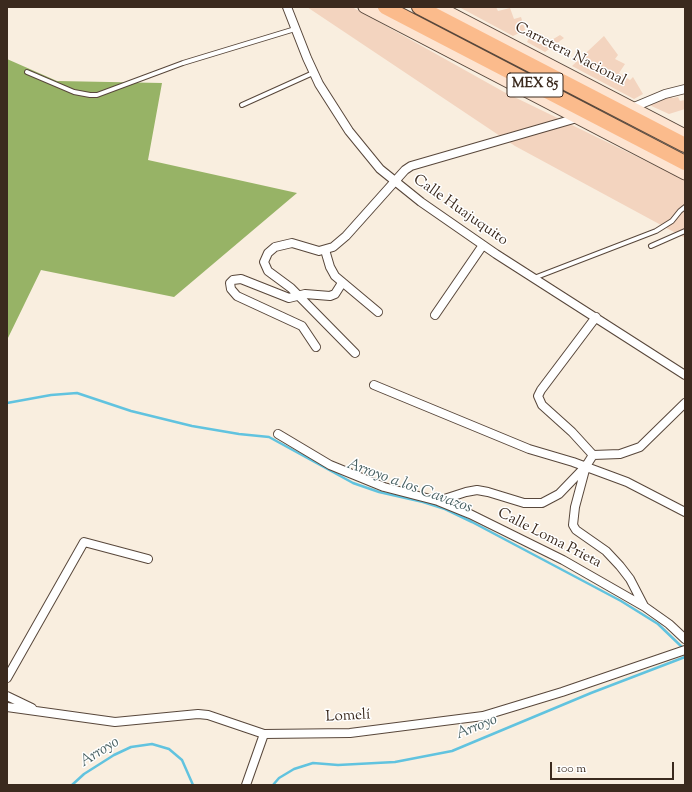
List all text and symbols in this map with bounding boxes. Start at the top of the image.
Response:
street label: Carretera Nacional [511,19,629,91]
road number: MEX 85 [507,73,563,97]
street label: Calle Huajuquito [409,172,511,250]
water label: Arroyo a los Cavazos [344,455,474,519]
street label: Calle Loma Prieta [494,505,604,573]
street label: Lomelí [325,707,371,727]
water label: Arroyo [453,711,501,745]
water label: Arroyo [77,733,123,773]
scale bar [552,754,676,780]
text: 100 m [557,760,586,778]

